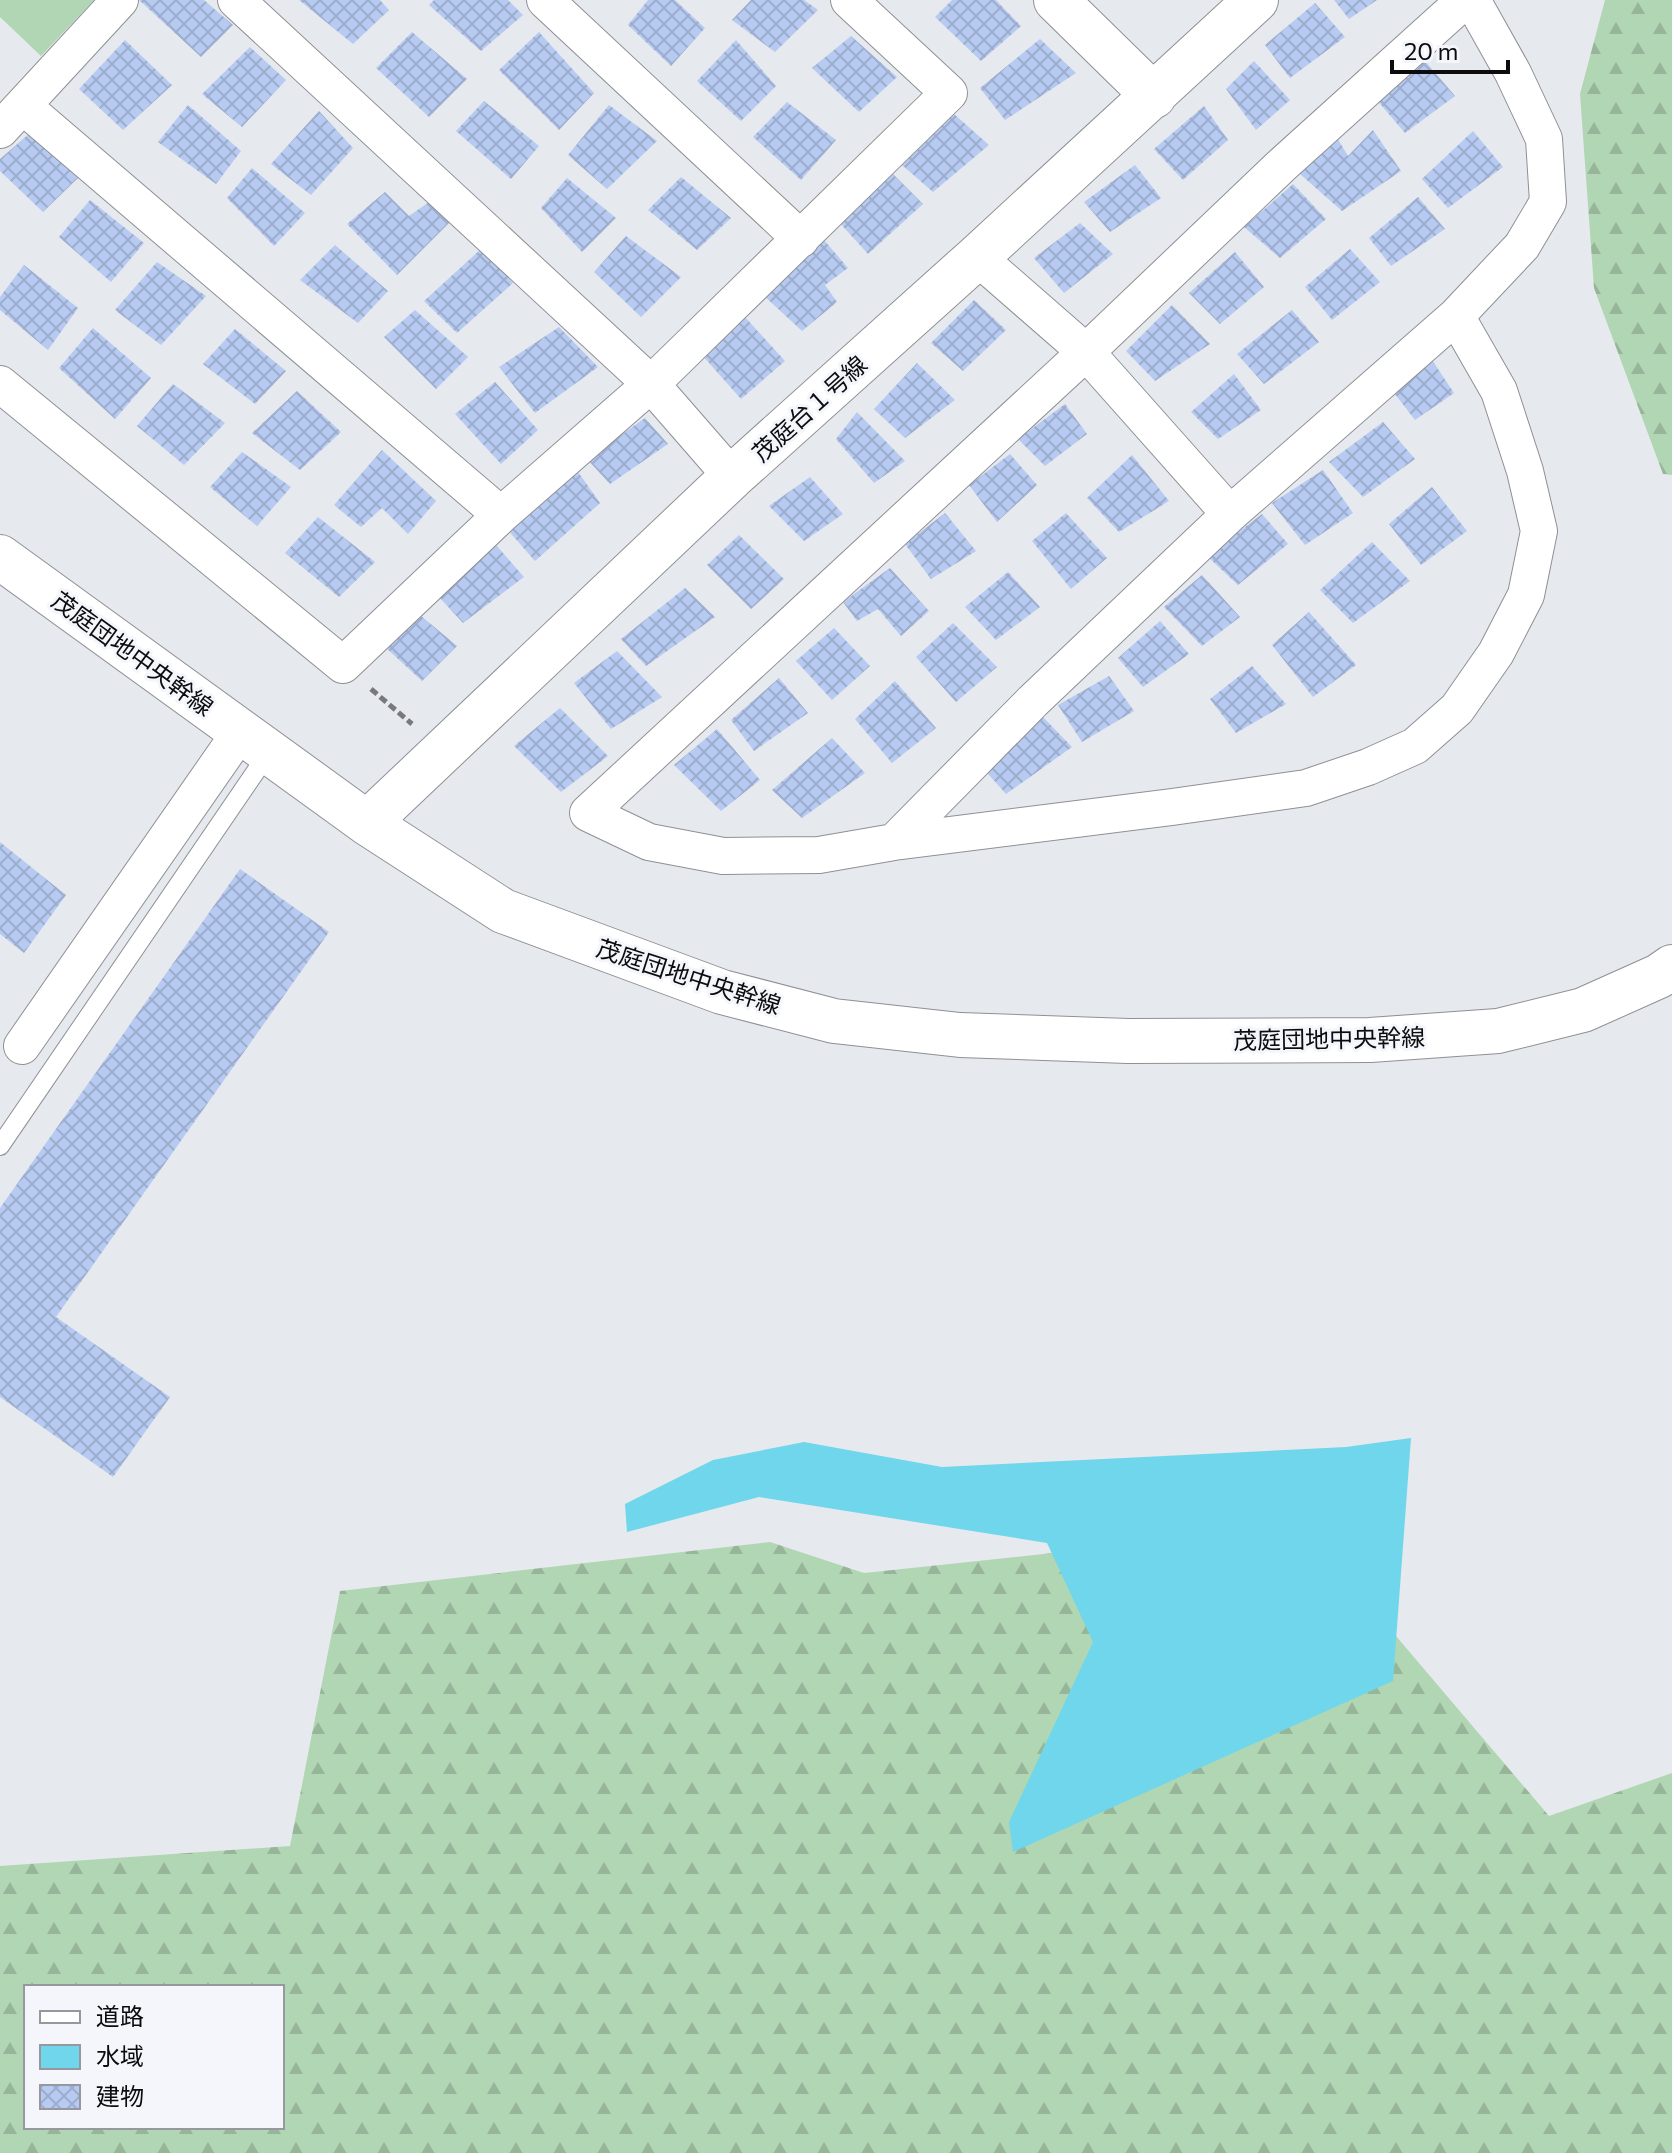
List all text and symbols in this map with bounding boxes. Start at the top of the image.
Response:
scale bar [1392,24,1508,74]
text: 20 m [1404,36,1458,65]
street label: 茂庭台１号線 [746,349,872,467]
street label: 茂庭団地中央幹線 [47,585,219,721]
street label: 茂庭団地中央幹線 [593,933,785,1019]
street label: 茂庭団地中央幹線 [1233,1022,1425,1054]
legend [24,1985,284,2129]
text: 道路 [96,2001,144,2030]
text: 水域 [96,2041,144,2070]
text: 建物 [96,2081,144,2110]

